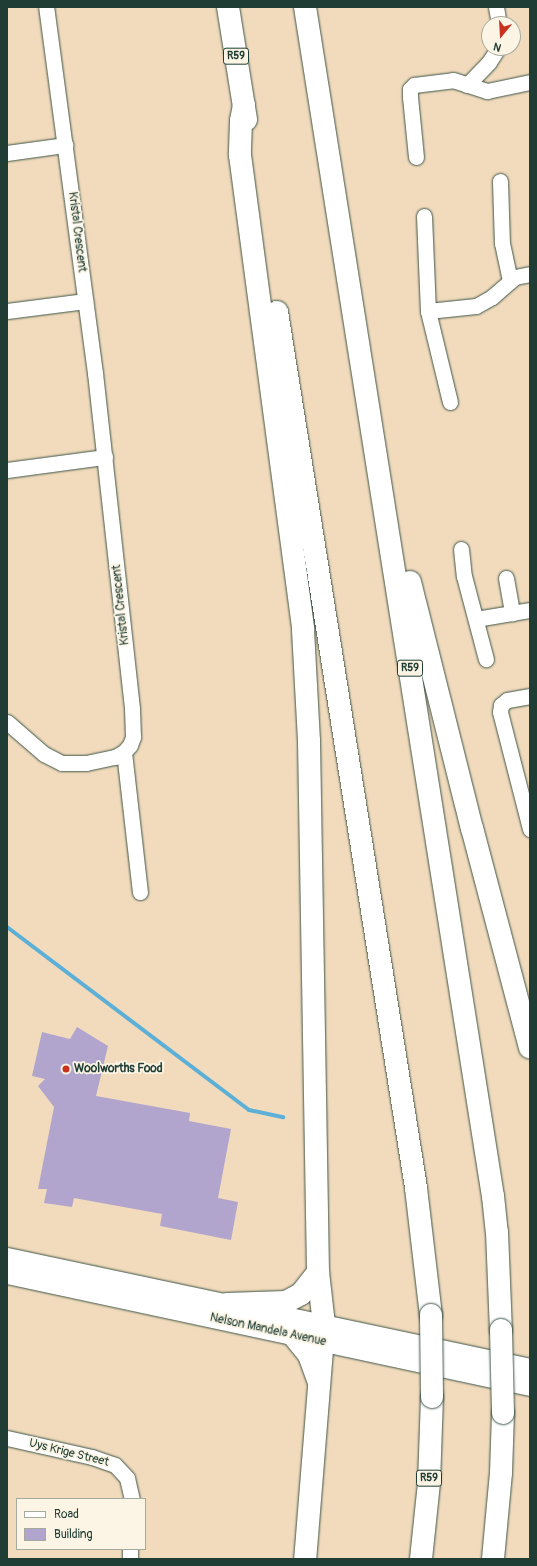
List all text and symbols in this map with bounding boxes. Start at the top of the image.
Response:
north arrow [481,16,521,56]
text: N [492,40,503,54]
road number: R59 [223,47,249,65]
street label: Kristal Crescent [65,191,89,273]
street label: Kristal Crescent [110,564,132,646]
road number: R59 [397,659,423,677]
place label: Woolworths Food [74,1062,163,1076]
marker: Woolworths Food [61,1064,71,1074]
street label: Nelson Mandela Avenue [209,1311,327,1349]
street label: Uys Krige Street [28,1436,110,1470]
road number: R59 [416,1469,442,1487]
legend [16,1498,146,1550]
text: Road [54,1507,79,1522]
text: Building [54,1527,93,1542]

